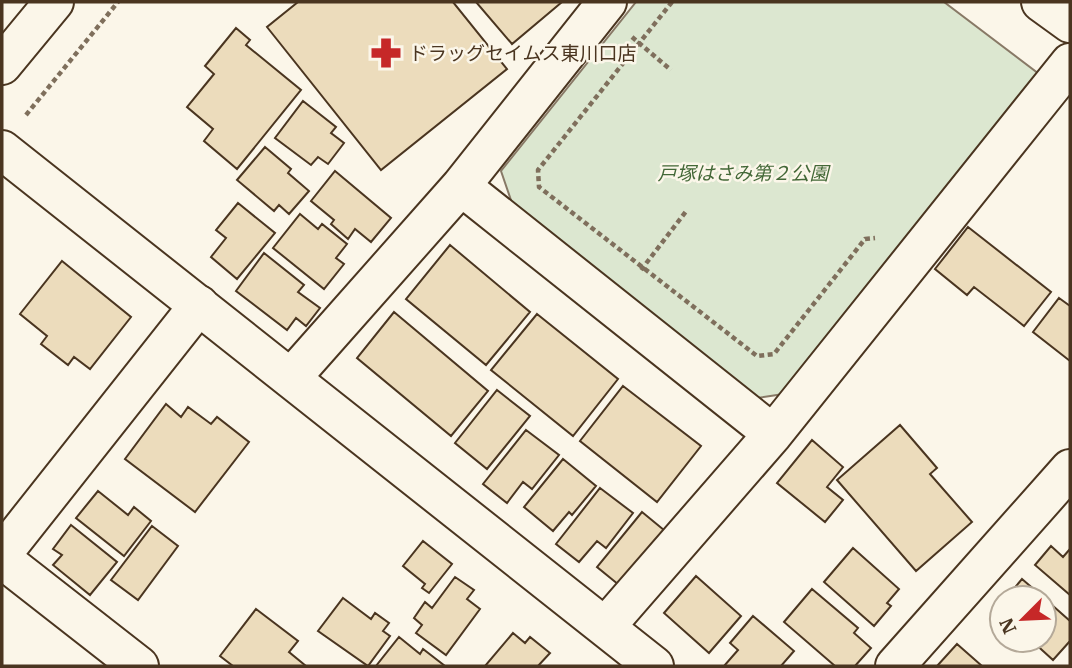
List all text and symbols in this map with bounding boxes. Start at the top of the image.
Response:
pharmacy icon: ドラッグセイムス東川口店 [369,36,403,70]
place label: ドラッグセイムス東川口店 [409,41,637,65]
park label: 戸塚はさみ第２公園 [657,161,831,185]
north arrow [988,584,1058,654]
text: N [993,614,1021,638]

